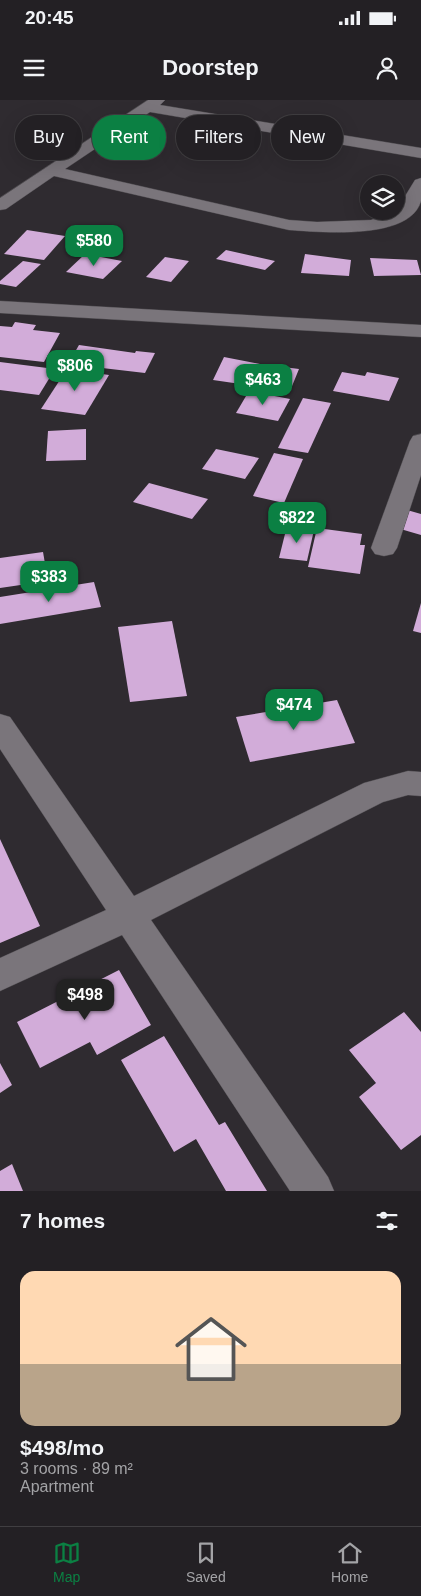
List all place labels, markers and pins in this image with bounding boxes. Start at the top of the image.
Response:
pin: $580 [64,224,124,267]
pin: $806 [45,350,105,392]
pin: $463 [233,364,293,406]
pin: $822 [267,502,327,544]
pin: $383 [19,560,79,603]
pin: $474 [264,688,324,731]
pin: $498 [55,978,115,1021]

